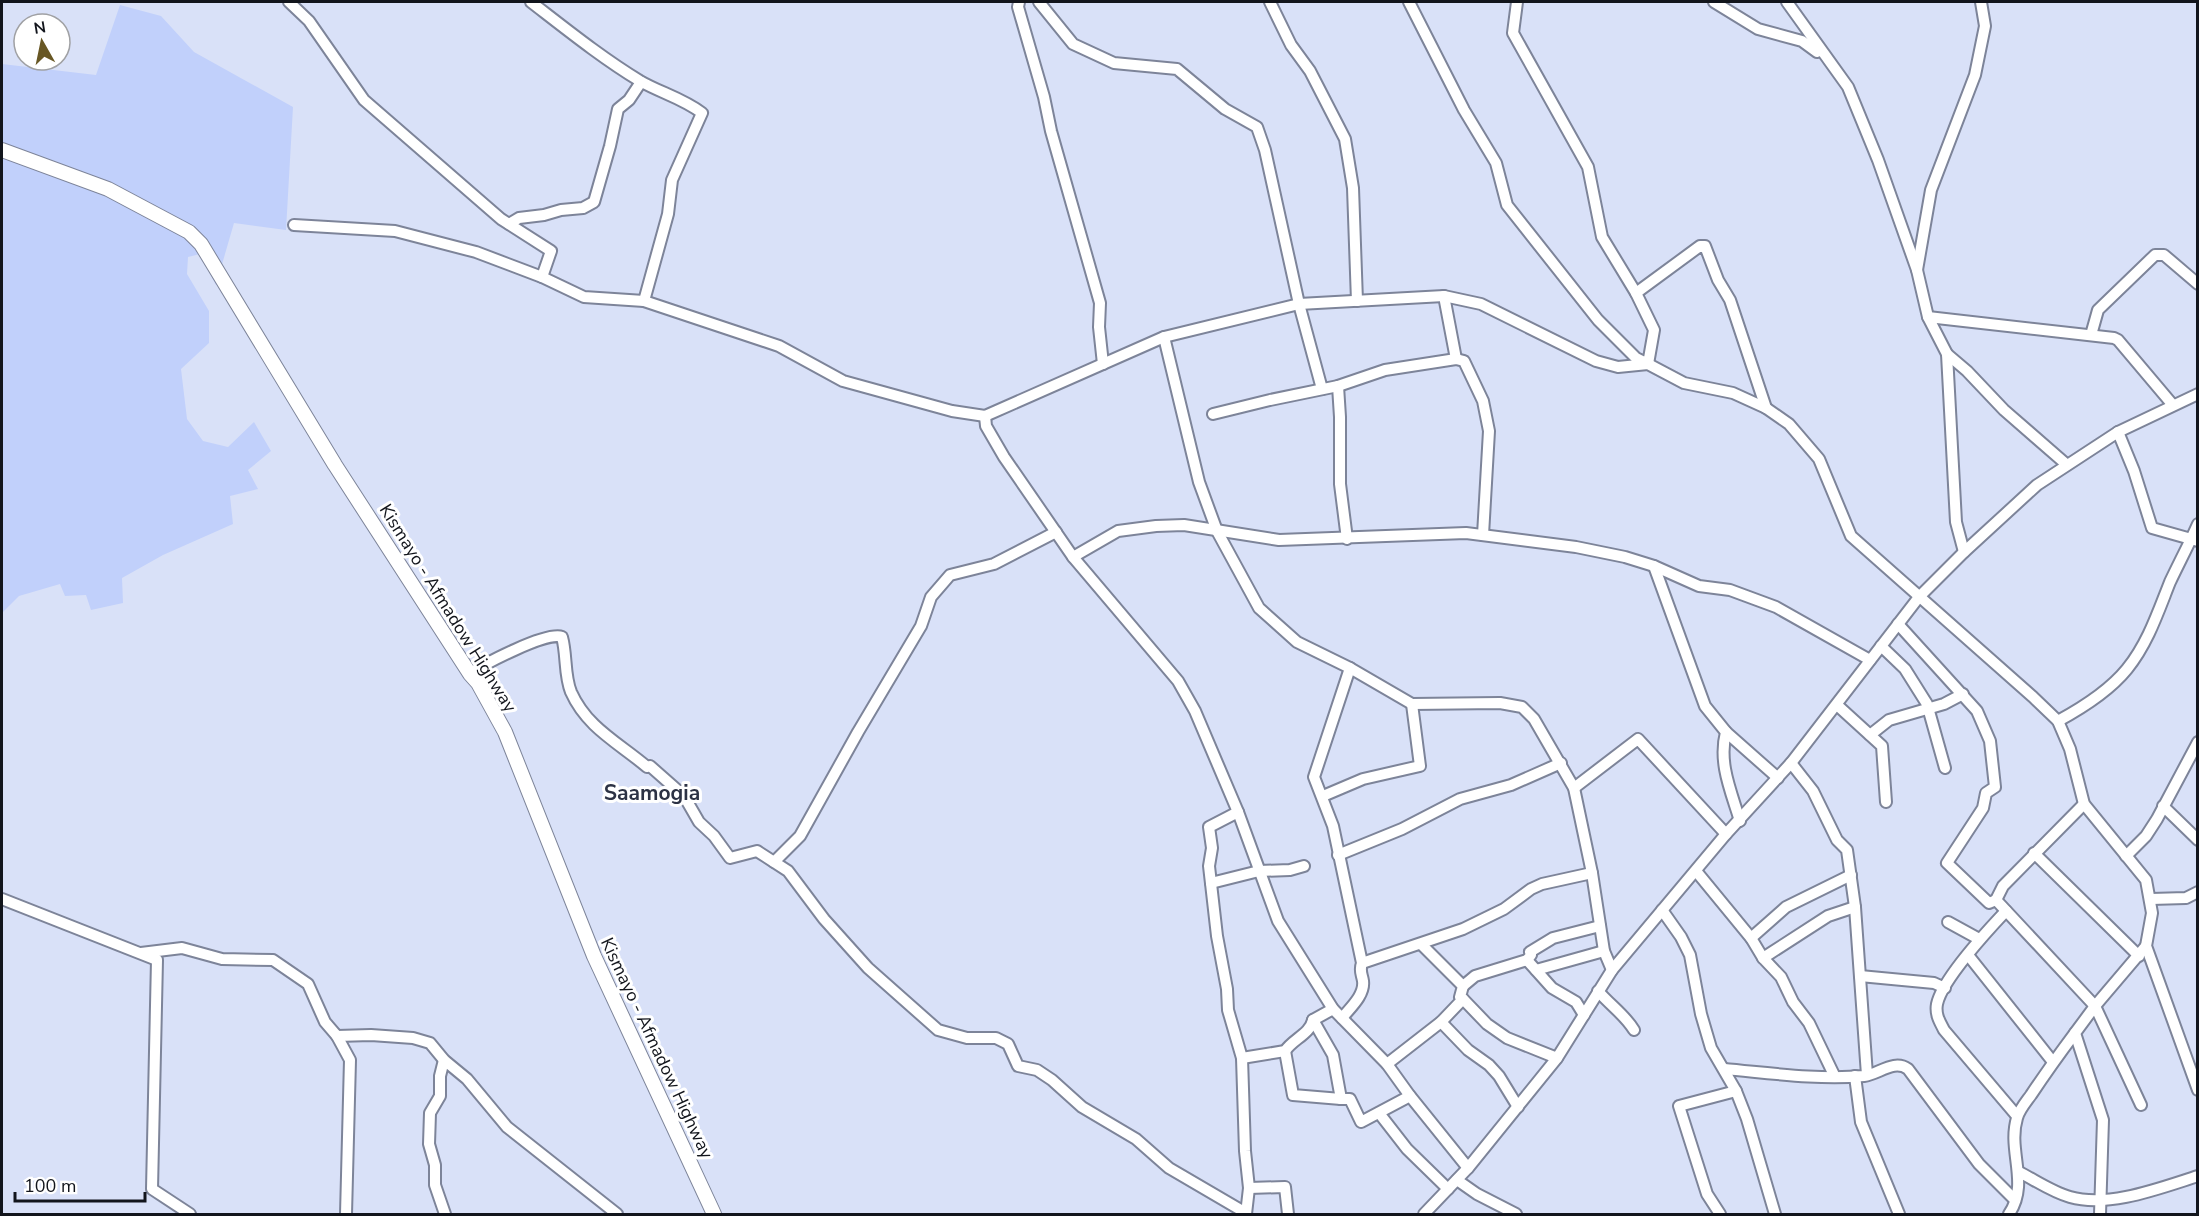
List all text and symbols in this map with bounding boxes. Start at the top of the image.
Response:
north arrow [12,12,72,72]
text: N [32,16,47,40]
street label: Kismayo - Afmadow Highway [374,499,522,717]
district label: Saamogia [604,779,700,807]
street label: Kismayo - Afmadow Highway [595,934,719,1163]
scale bar [15,1165,146,1203]
text: 100 m [24,1174,76,1198]

